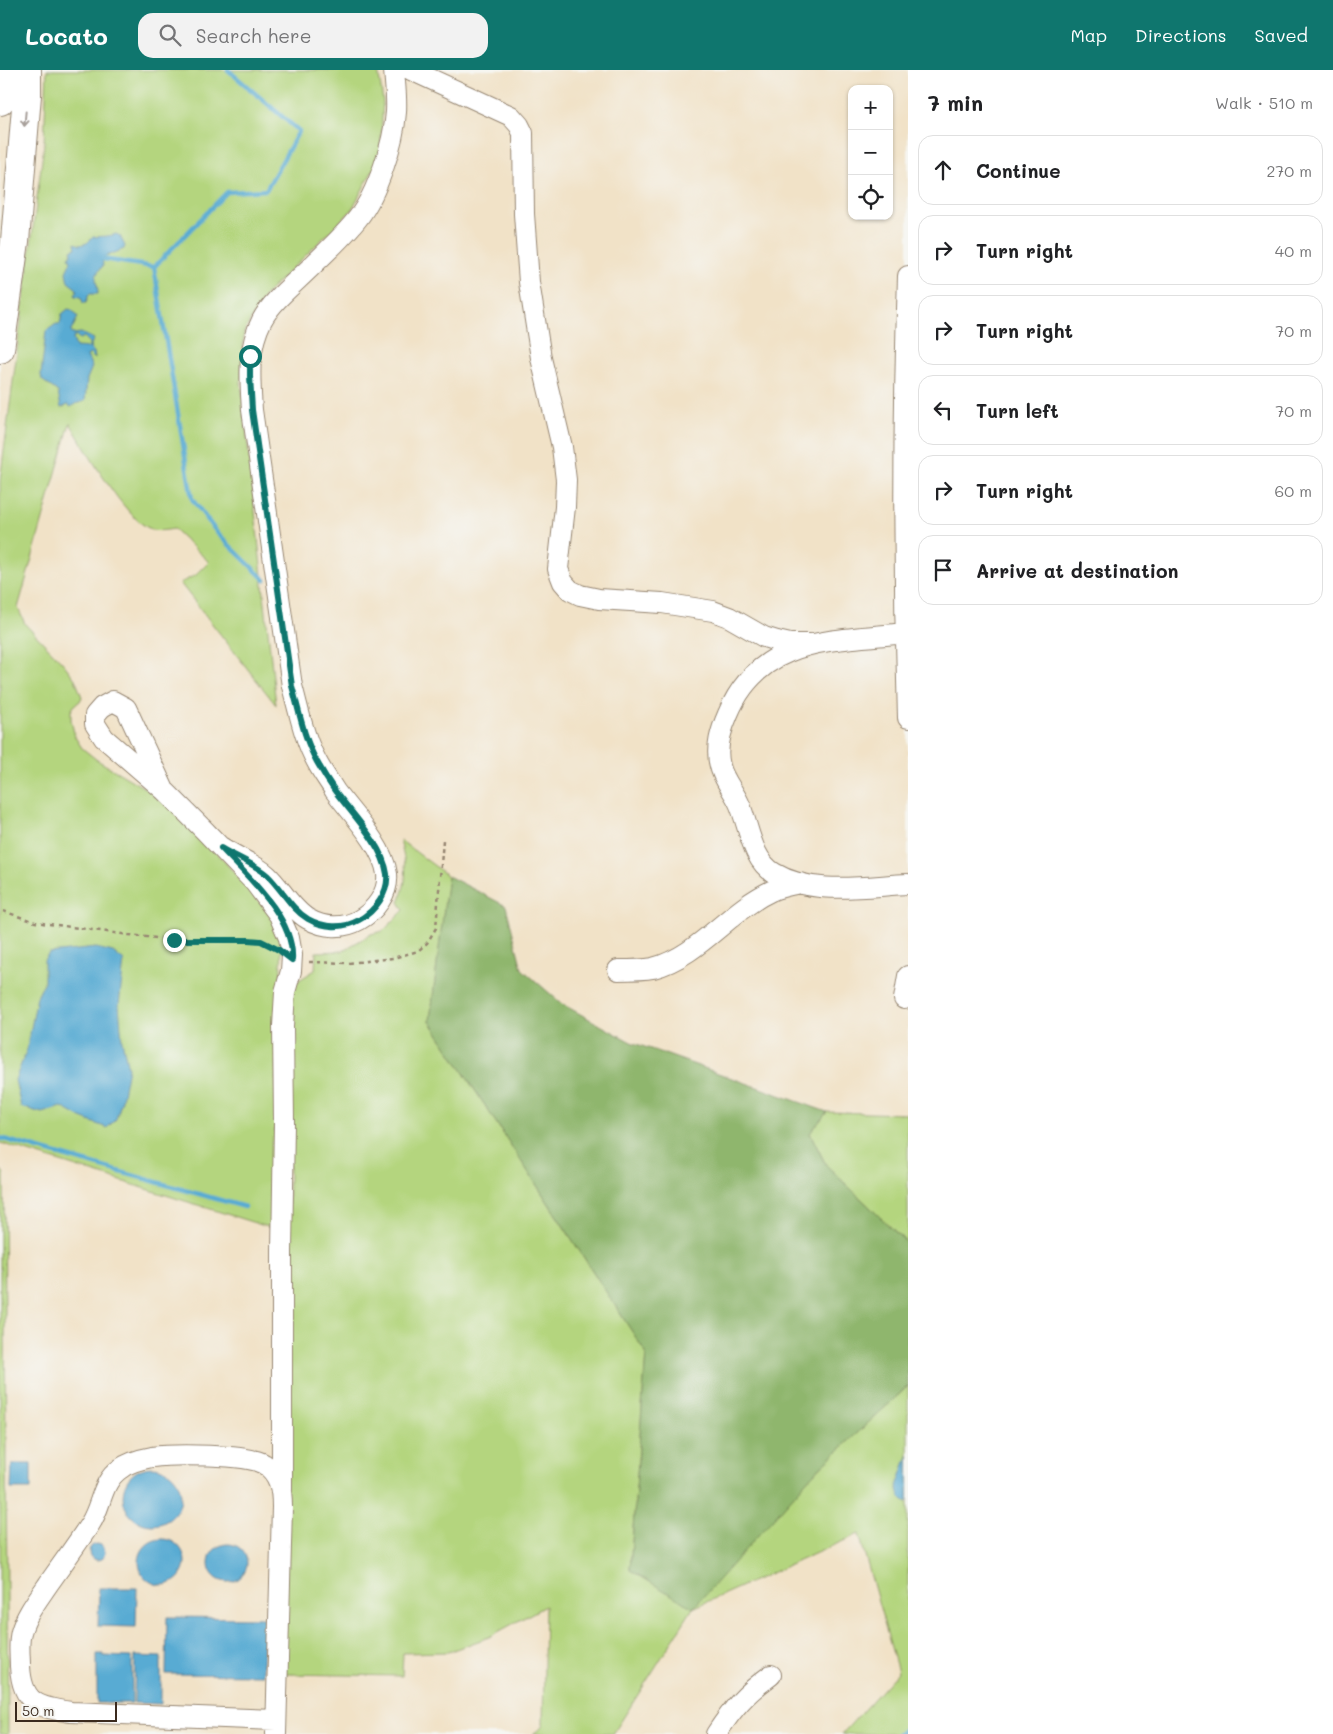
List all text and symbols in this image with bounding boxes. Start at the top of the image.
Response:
search box [138,13,488,58]
text: Locato [25,20,108,51]
icon: search [156,21,184,49]
text: Search here [196,23,311,48]
text: Map [1070,23,1107,47]
text: Directions [1135,23,1227,47]
text: Saved [1255,23,1308,47]
map controls [848,85,893,220]
button: + [848,85,893,130]
text: 7 min [928,89,983,116]
text: Walk · 510 m [1215,92,1313,113]
one-way arrow [20,110,30,126]
button: − [848,130,893,175]
icon: ahead [929,156,957,184]
text: Continue [976,158,1061,183]
text: 270 m [1266,160,1312,181]
button: locate [848,175,893,220]
icon: right [929,236,957,264]
text: Turn right [976,238,1073,263]
text: 40 m [1275,240,1312,261]
icon: right [929,316,957,344]
text: Turn right [976,318,1073,343]
text: 70 m [1275,320,1312,341]
route start [239,345,262,368]
icon: left [929,396,957,424]
text: Turn left [976,398,1059,423]
text: 70 m [1275,400,1312,421]
icon: right [929,476,957,504]
text: Turn right [976,478,1073,503]
text: 60 m [1275,480,1312,501]
icon: arrive [929,556,957,584]
text: Arrive at destination [976,558,1179,583]
route end [163,929,186,952]
scale bar [15,1699,118,1722]
text: 50 m [22,1701,54,1720]

